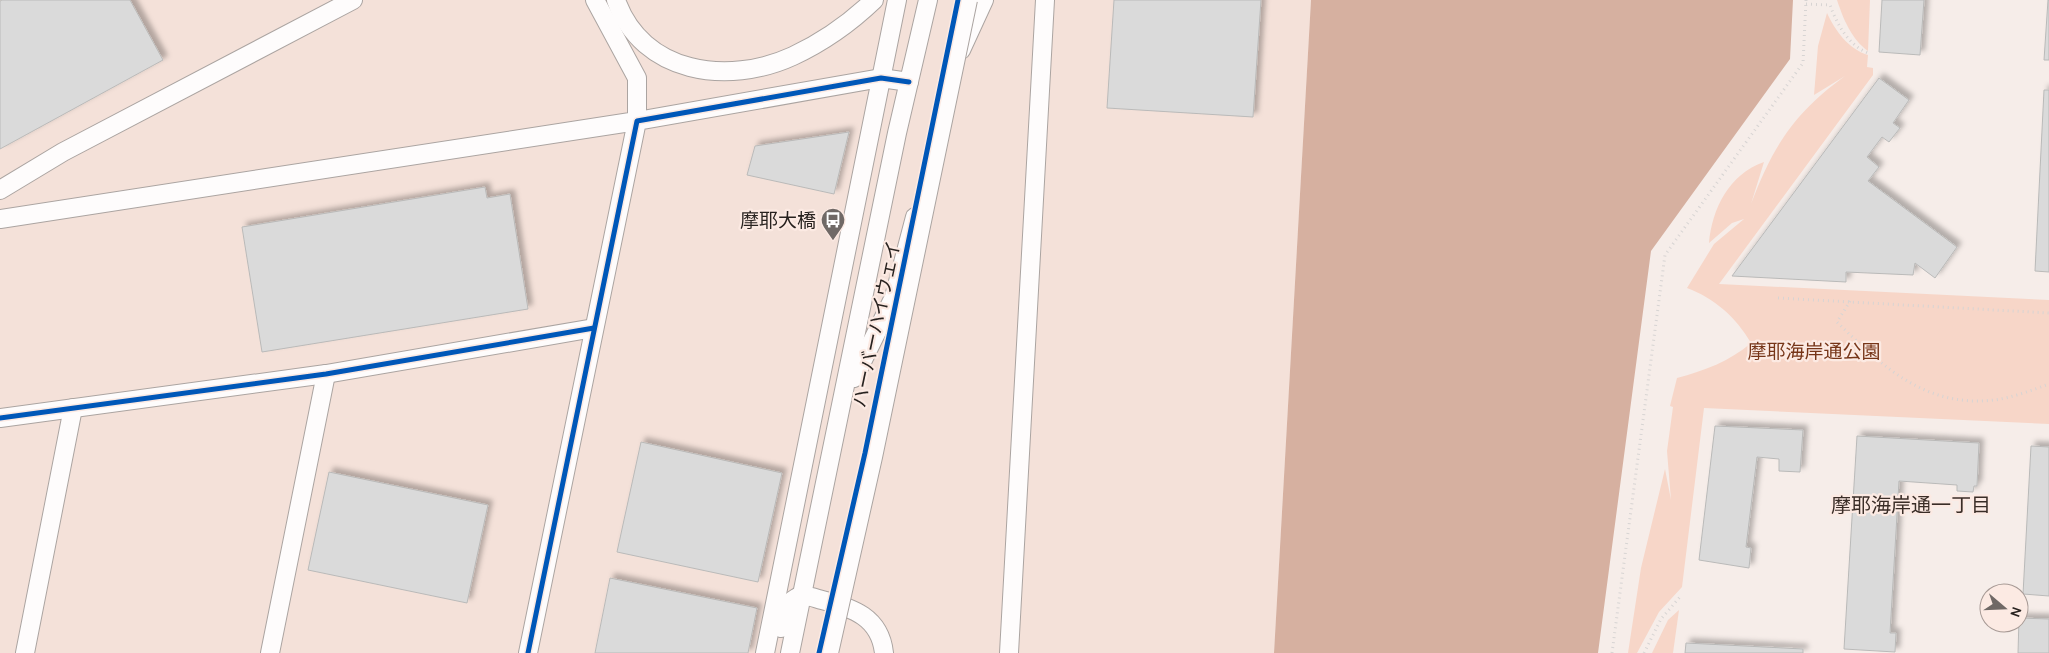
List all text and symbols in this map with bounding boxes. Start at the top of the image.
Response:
bus stop icon: 摩耶大橋 [820,207,846,241]
place label: 摩耶大橋 [740,210,816,232]
street label: ハーバーハイウェイ [849,239,905,410]
park label: 摩耶海岸通公園 [1747,341,1881,363]
district label: 摩耶海岸通一丁目 [1831,494,1991,517]
north arrow [1979,583,2029,633]
text: N [2006,605,2025,620]

